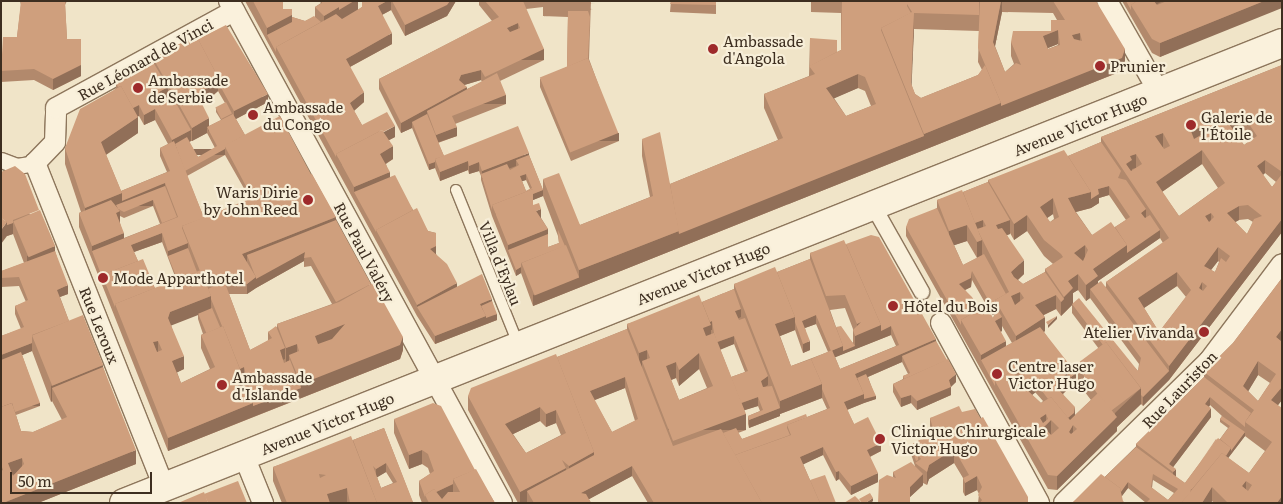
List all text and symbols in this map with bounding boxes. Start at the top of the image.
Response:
street label: Rue Léonard de Vinci [74,14,216,104]
place label: Ambassade d'Angola [723,31,803,66]
marker: Ambassade d'Angola [707,43,719,55]
place label: Prunier [1110,57,1165,75]
marker: Prunier [1094,60,1106,72]
place label: Ambassade de Serbie [148,70,228,105]
marker: Ambassade de Serbie [132,82,144,94]
street label: Avenue Victor Hugo [1011,89,1149,159]
place label: Ambassade du Congo [263,97,343,132]
place label: Galerie de l'Étoile [1201,107,1273,142]
marker: Ambassade du Congo [247,109,259,121]
marker: Galerie de l'Étoile [1185,119,1197,131]
place label: Waris Dirie by John Reed [203,182,298,217]
marker: Waris Dirie by John Reed [302,194,314,206]
street label: Rue Paul Valéry [331,199,399,305]
street label: Villa d'Eylau [476,218,526,308]
street label: Avenue Victor Hugo [634,238,772,308]
place label: Mode Apparthotel [113,269,243,287]
marker: Mode Apparthotel [97,272,109,284]
street label: Rue Leroux [76,284,124,366]
place label: Hôtel du Bois [903,297,997,315]
marker: Hôtel du Bois [887,300,899,312]
place label: Atelier Vivanda [1083,323,1194,341]
marker: Atelier Vivanda [1198,326,1210,338]
street label: Rue Lauriston [1138,347,1220,431]
place label: Centre laser Victor Hugo [1008,356,1095,391]
place label: Ambassade d'Islande [232,367,312,402]
marker: Centre laser Victor Hugo [990,367,1004,381]
marker: Ambassade d'Islande [216,379,228,391]
street label: Avenue Victor Hugo [258,388,396,458]
place label: Clinique Chirurgicale Victor Hugo [891,421,1046,456]
marker: Clinique Chirurgicale Victor Hugo [873,432,887,446]
scale bar [12,462,155,494]
text: 50 m [18,469,52,492]

